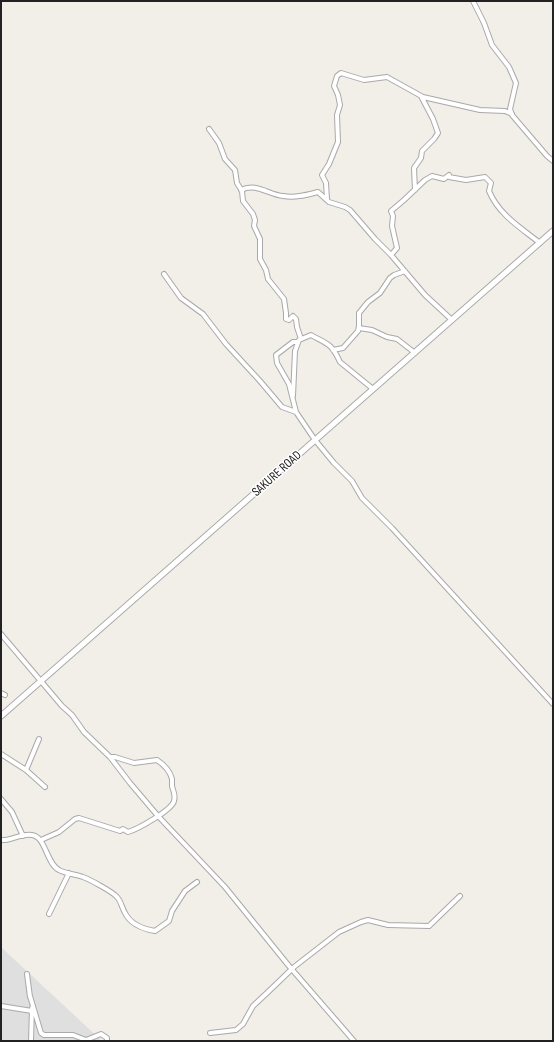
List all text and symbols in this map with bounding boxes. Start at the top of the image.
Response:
street label: SAKURE ROAD [249,448,305,500]

